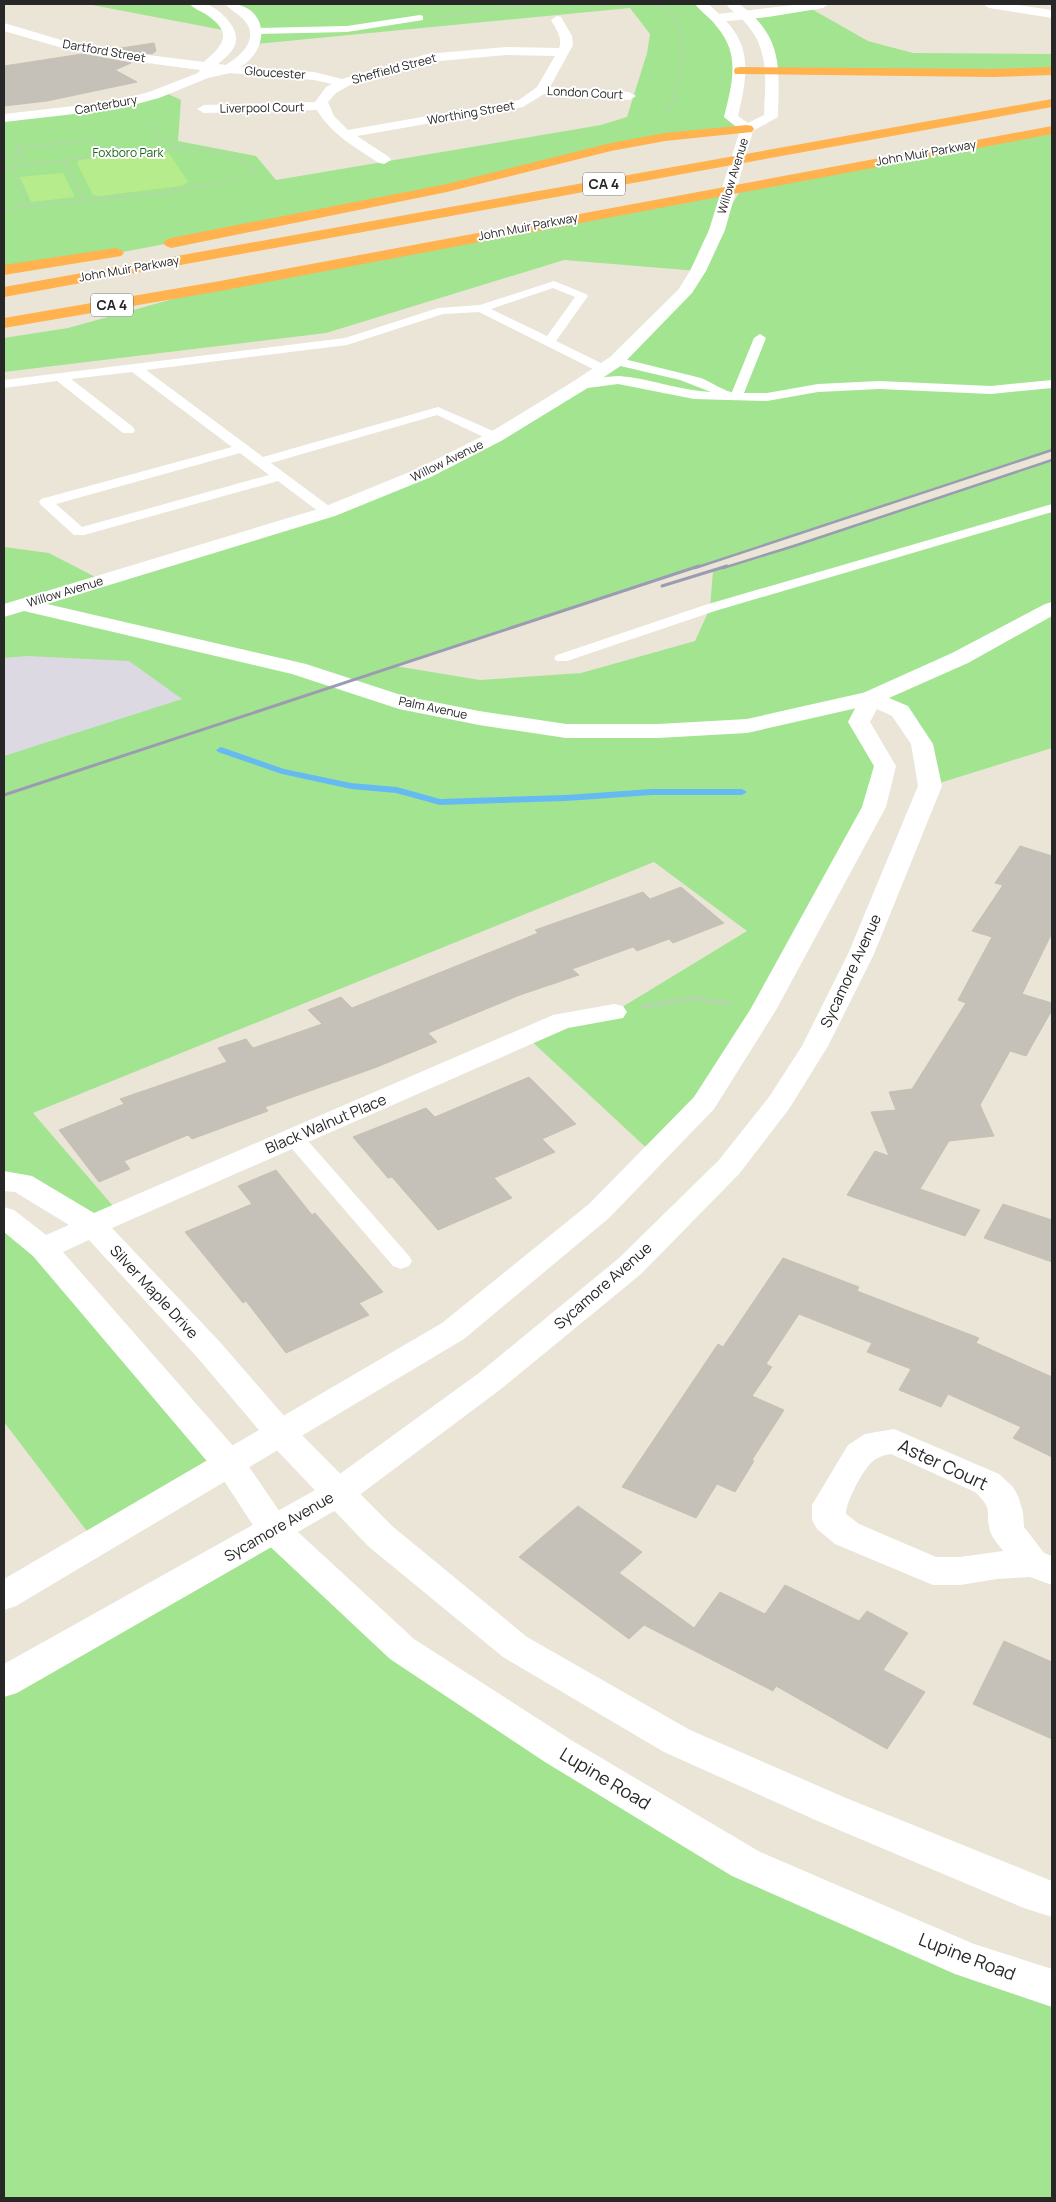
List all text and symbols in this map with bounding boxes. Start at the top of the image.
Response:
street label: Dartford Street [61,35,147,66]
street label: Sheffield Street [350,49,438,88]
street label: Gloucester [244,62,307,83]
street label: London Court [547,82,624,103]
street label: Canterbury [73,91,139,118]
street label: Worthing Street [426,96,516,129]
street label: Liverpool Court [220,98,305,117]
street label: John Muir Parkway [874,135,978,170]
street label: Willow Avenue [713,136,752,216]
park label: Foxboro Park [93,144,165,161]
road number: CA 4 [583,172,625,195]
street label: John Muir Parkway [476,208,580,245]
street label: John Muir Parkway [77,251,181,286]
road number: CA 4 [91,294,133,316]
street label: Willow Avenue [408,436,486,485]
street label: Willow Avenue [25,572,105,611]
street label: Palm Avenue [397,692,469,723]
street label: Sycamore Avenue [815,910,886,1031]
street label: Black Walnut Place [262,1088,390,1159]
street label: Sycamore Avenue [549,1237,656,1334]
street label: Silver Maple Drive [105,1240,203,1343]
street label: Aster Court [895,1433,992,1495]
street label: Sycamore Avenue [220,1487,338,1566]
street label: Lupine Road [556,1742,655,1815]
street label: Lupine Road [915,1927,1019,1986]

